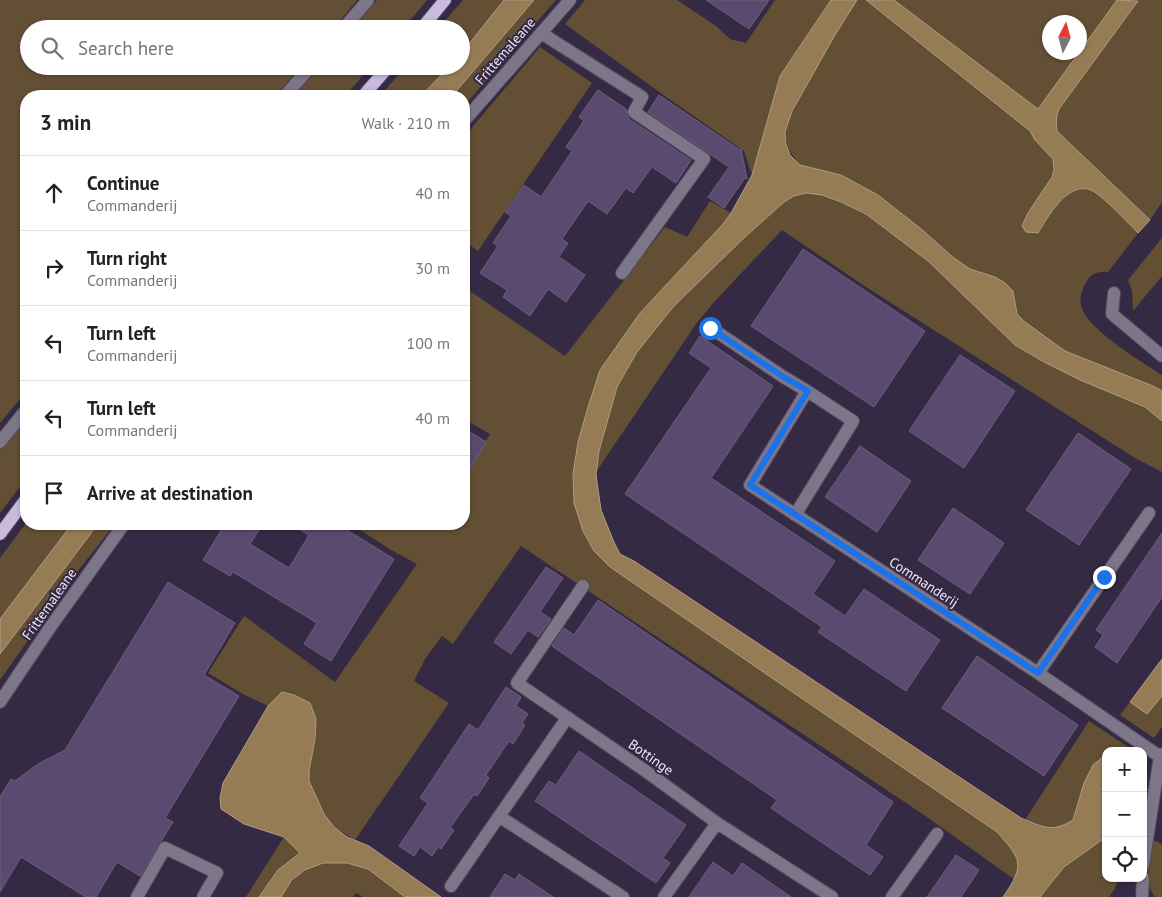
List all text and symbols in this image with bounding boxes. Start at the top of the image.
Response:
street label: Frittemaleane [471,14,539,88]
north arrow [1042,15,1087,60]
search box [20,20,470,75]
icon: search [38,34,66,62]
text: Search here [78,36,174,60]
text: 3 min [40,109,91,136]
text: Walk · 210 m [361,113,450,133]
text: Continue [87,171,159,195]
icon: ahead [40,179,68,207]
text: 40 m [415,183,450,203]
text: Commanderij [87,195,178,215]
text: Turn right [87,246,167,270]
icon: right [40,254,68,282]
text: 30 m [415,258,450,278]
text: Commanderij [87,270,178,290]
route start [699,317,722,340]
text: Turn left [87,321,156,345]
icon: left [40,329,68,357]
text: 100 m [407,333,450,353]
text: Commanderij [87,345,178,365]
text: Turn left [87,396,156,420]
icon: left [40,404,68,432]
text: 40 m [415,408,450,428]
text: Commanderij [87,420,178,440]
icon: arrive [40,479,68,507]
text: Arrive at destination [87,481,253,505]
street label: Commanderij [886,553,962,611]
street label: Frittemaleane [18,565,80,643]
route end [1093,566,1116,589]
street label: Bottinge [625,735,677,779]
map controls [1102,747,1147,882]
button: + [1102,747,1147,792]
button: − [1102,792,1147,837]
button: locate [1102,837,1147,882]

